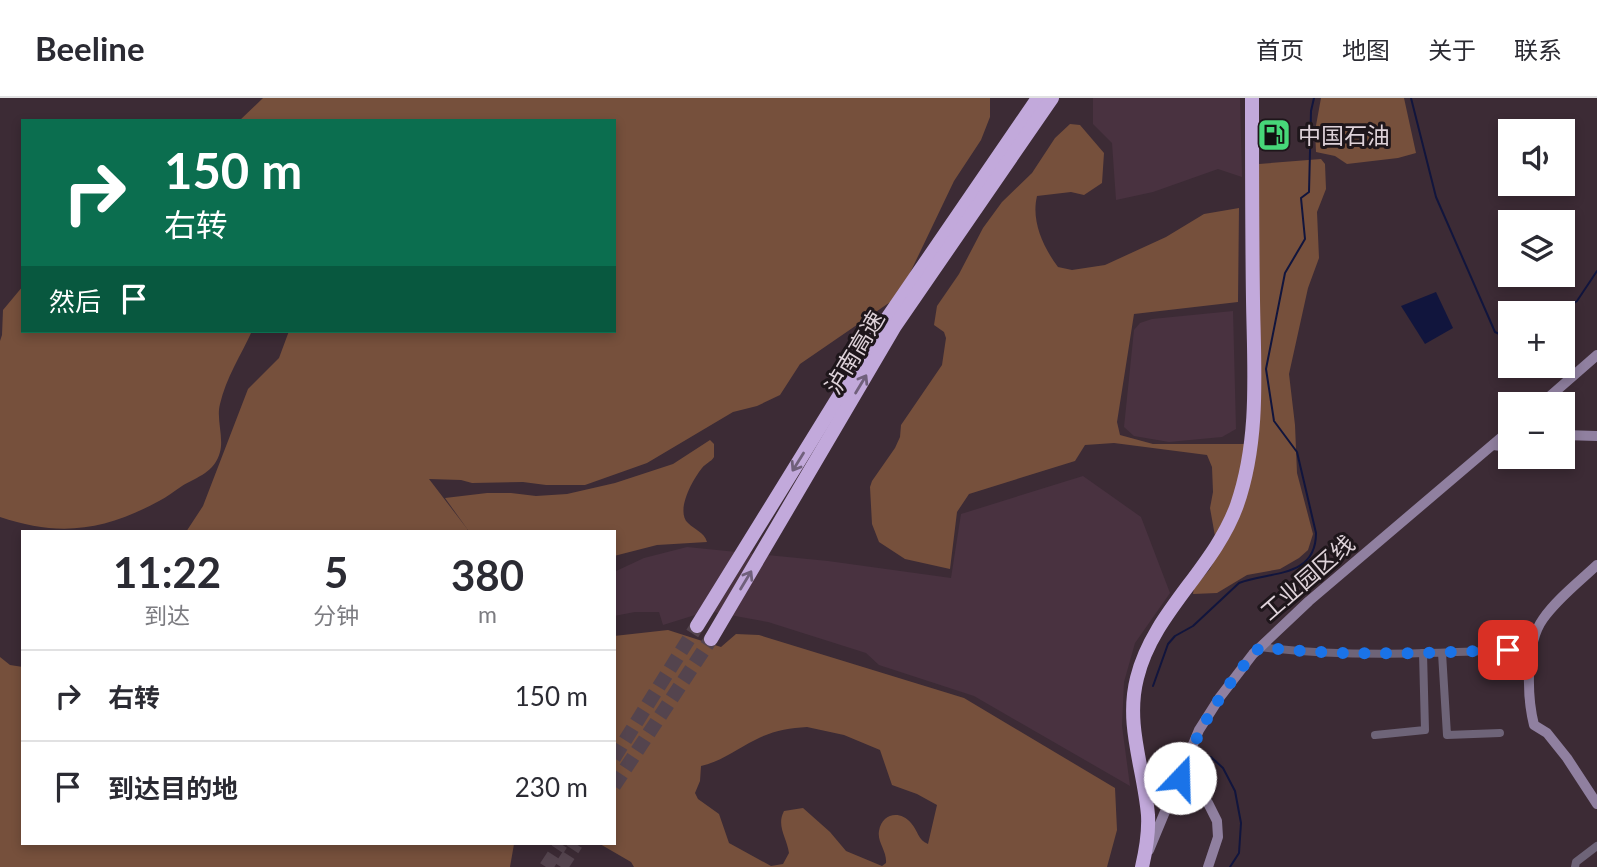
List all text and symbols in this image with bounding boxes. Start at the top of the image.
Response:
text: Beeline [35,28,145,68]
text: 首页 [1256,35,1304,64]
text: 地图 [1342,35,1390,64]
text: 关于 [1428,35,1476,64]
text: 联系 [1514,35,1562,64]
fuel station icon: 中国石油 [1255,116,1293,154]
map controls [1498,119,1575,469]
button: sound [1498,119,1575,196]
place label: 中国石油 [1298,121,1390,149]
text: 150 m [164,141,302,199]
icon: right [49,147,140,238]
text: 右转 [164,205,228,244]
button: layers [1498,210,1575,287]
icon: arrive [115,280,153,318]
text: 然后 [49,285,101,317]
button: + [1498,301,1575,378]
street label: 泸南高速 [818,305,890,399]
one-way arrow [855,374,869,394]
button: − [1498,392,1575,469]
one-way arrow [791,451,805,471]
street label: 工业园区线 [1254,529,1360,625]
text: 11:22 [113,547,221,597]
text: 5 [324,547,348,597]
text: 380 [451,550,524,600]
one-way arrow [739,570,753,590]
text: m [478,600,497,628]
text: 到达 [144,601,190,629]
text: 分钟 [313,601,359,629]
pin [1478,620,1538,680]
icon: arrive [1489,631,1527,669]
icon: right [49,677,87,715]
text: 150 m [515,680,588,712]
text: 右转 [108,681,160,713]
position arrow [1143,741,1217,815]
icon: arrive [49,768,87,806]
text: 230 m [515,771,588,803]
text: 到达目的地 [108,772,238,804]

